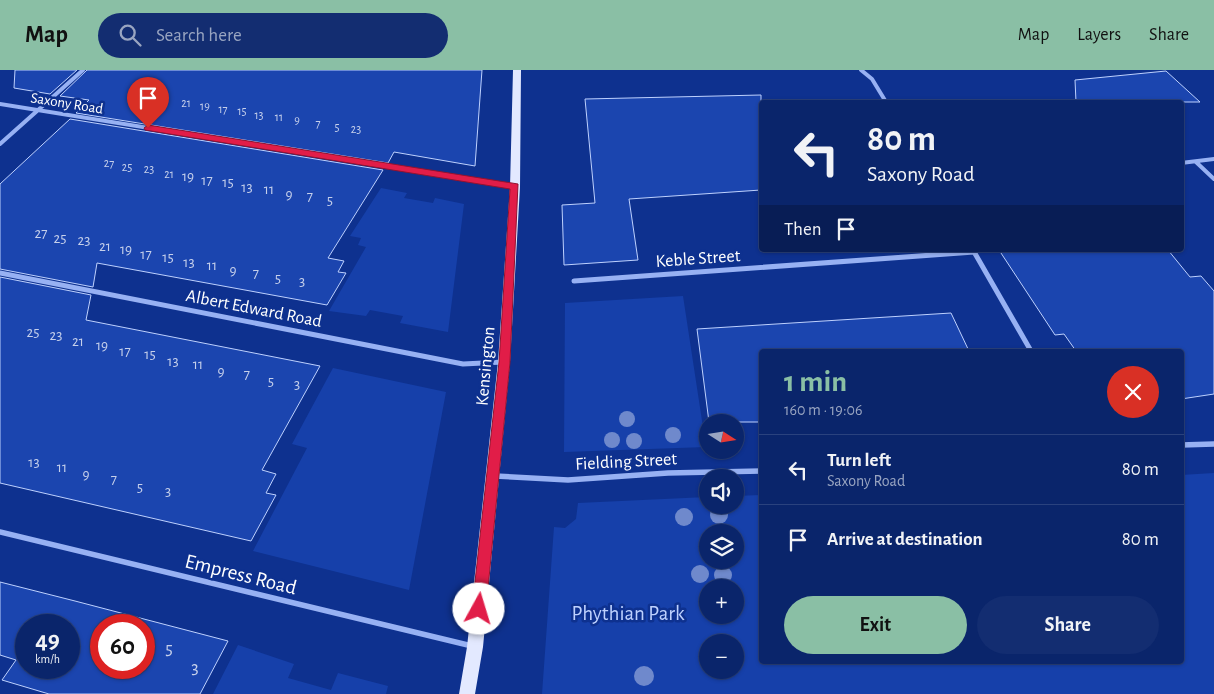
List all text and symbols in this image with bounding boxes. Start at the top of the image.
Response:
search box [98,13,448,58]
icon: search [116,21,144,49]
text: Map [25,23,68,47]
text: Search here [156,26,242,45]
text: Map [1018,26,1049,44]
text: Layers [1077,26,1121,44]
text: Share [1149,26,1189,44]
pin [127,77,169,128]
icon: arrive [134,84,162,112]
street label: Saxony Road [30,90,105,117]
house number: 21 [181,97,191,109]
house number: 19 [200,100,210,112]
house number: 17 [218,103,228,115]
house number: 15 [237,105,247,117]
house number: 13 [254,109,264,121]
house number: 11 [275,111,283,123]
house number: 9 [294,114,300,126]
house number: 7 [315,117,321,129]
icon: left [784,120,849,185]
house number: 5 [334,121,340,133]
text: 80 m [867,122,936,157]
house number: 23 [351,123,361,135]
house number: 27 [104,157,114,169]
house number: 25 [122,161,132,173]
house number: 23 [144,163,154,175]
text: Saxony Road [867,163,975,185]
house number: 21 [164,168,174,180]
house number: 19 [182,169,194,184]
house number: 17 [201,173,213,188]
house number: 15 [222,175,234,190]
house number: 13 [241,180,253,195]
house number: 11 [264,182,274,197]
house number: 9 [285,187,293,202]
house number: 7 [307,189,313,204]
house number: 5 [327,193,333,208]
icon: arrive [832,215,860,243]
text: Then [784,220,822,239]
house number: 27 [34,226,48,241]
house number: 25 [53,231,67,246]
house number: 23 [77,233,91,248]
house number: 21 [99,239,111,254]
house number: 19 [120,242,132,257]
house number: 17 [140,247,152,262]
street label: Keble Street [655,247,741,271]
house number: 15 [162,250,174,265]
house number: 13 [183,255,195,270]
house number: 11 [207,258,217,273]
house number: 9 [229,263,237,278]
house number: 7 [253,266,259,281]
house number: 5 [275,271,281,286]
house number: 3 [299,274,305,289]
street label: Albert Edward Road [184,287,323,331]
house number: 25 [26,325,40,340]
street label: Kensington [474,326,498,406]
house number: 23 [49,328,63,343]
house number: 21 [72,334,84,349]
house number: 19 [96,338,108,353]
house number: 17 [119,344,131,359]
house number: 15 [144,347,156,362]
house number: 13 [167,354,179,369]
house number: 11 [193,357,203,372]
house number: 9 [217,364,225,379]
button: close [1107,366,1159,418]
house number: 7 [244,367,250,382]
text: 1 min [784,367,847,397]
house number: 5 [268,374,274,389]
house number: 3 [294,377,300,392]
text: 160 m · 19:06 [784,402,863,418]
north arrow [699,414,744,459]
map controls [699,414,744,679]
street label: Fielding Street [575,450,678,474]
text: Turn left [827,451,891,470]
house number: 13 [28,455,40,470]
icon: left [784,456,812,484]
house number: 11 [57,460,67,475]
text: 80 m [1122,460,1159,479]
house number: 9 [82,467,90,482]
button: sound [699,469,744,514]
house number: 7 [111,472,117,487]
text: Saxony Road [827,473,905,489]
house number: 5 [137,480,143,495]
house number: 3 [165,484,171,499]
button: layers [699,524,744,569]
icon: arrive [784,526,812,554]
text: Arrive at destination [827,530,983,549]
text: 80 m [1122,530,1159,549]
street label: Empress Road [183,550,299,599]
button: + [699,579,744,624]
position arrow [452,582,504,634]
button: Exit [784,596,967,654]
button: Share [977,596,1159,654]
park label: Phythian Park [571,603,685,624]
speed limit sign: 60 [90,614,155,679]
text: 49 [35,628,60,653]
button: − [699,634,744,679]
house number: 5 [165,640,173,658]
text: km/h [35,653,60,665]
house number: 3 [191,659,199,677]

